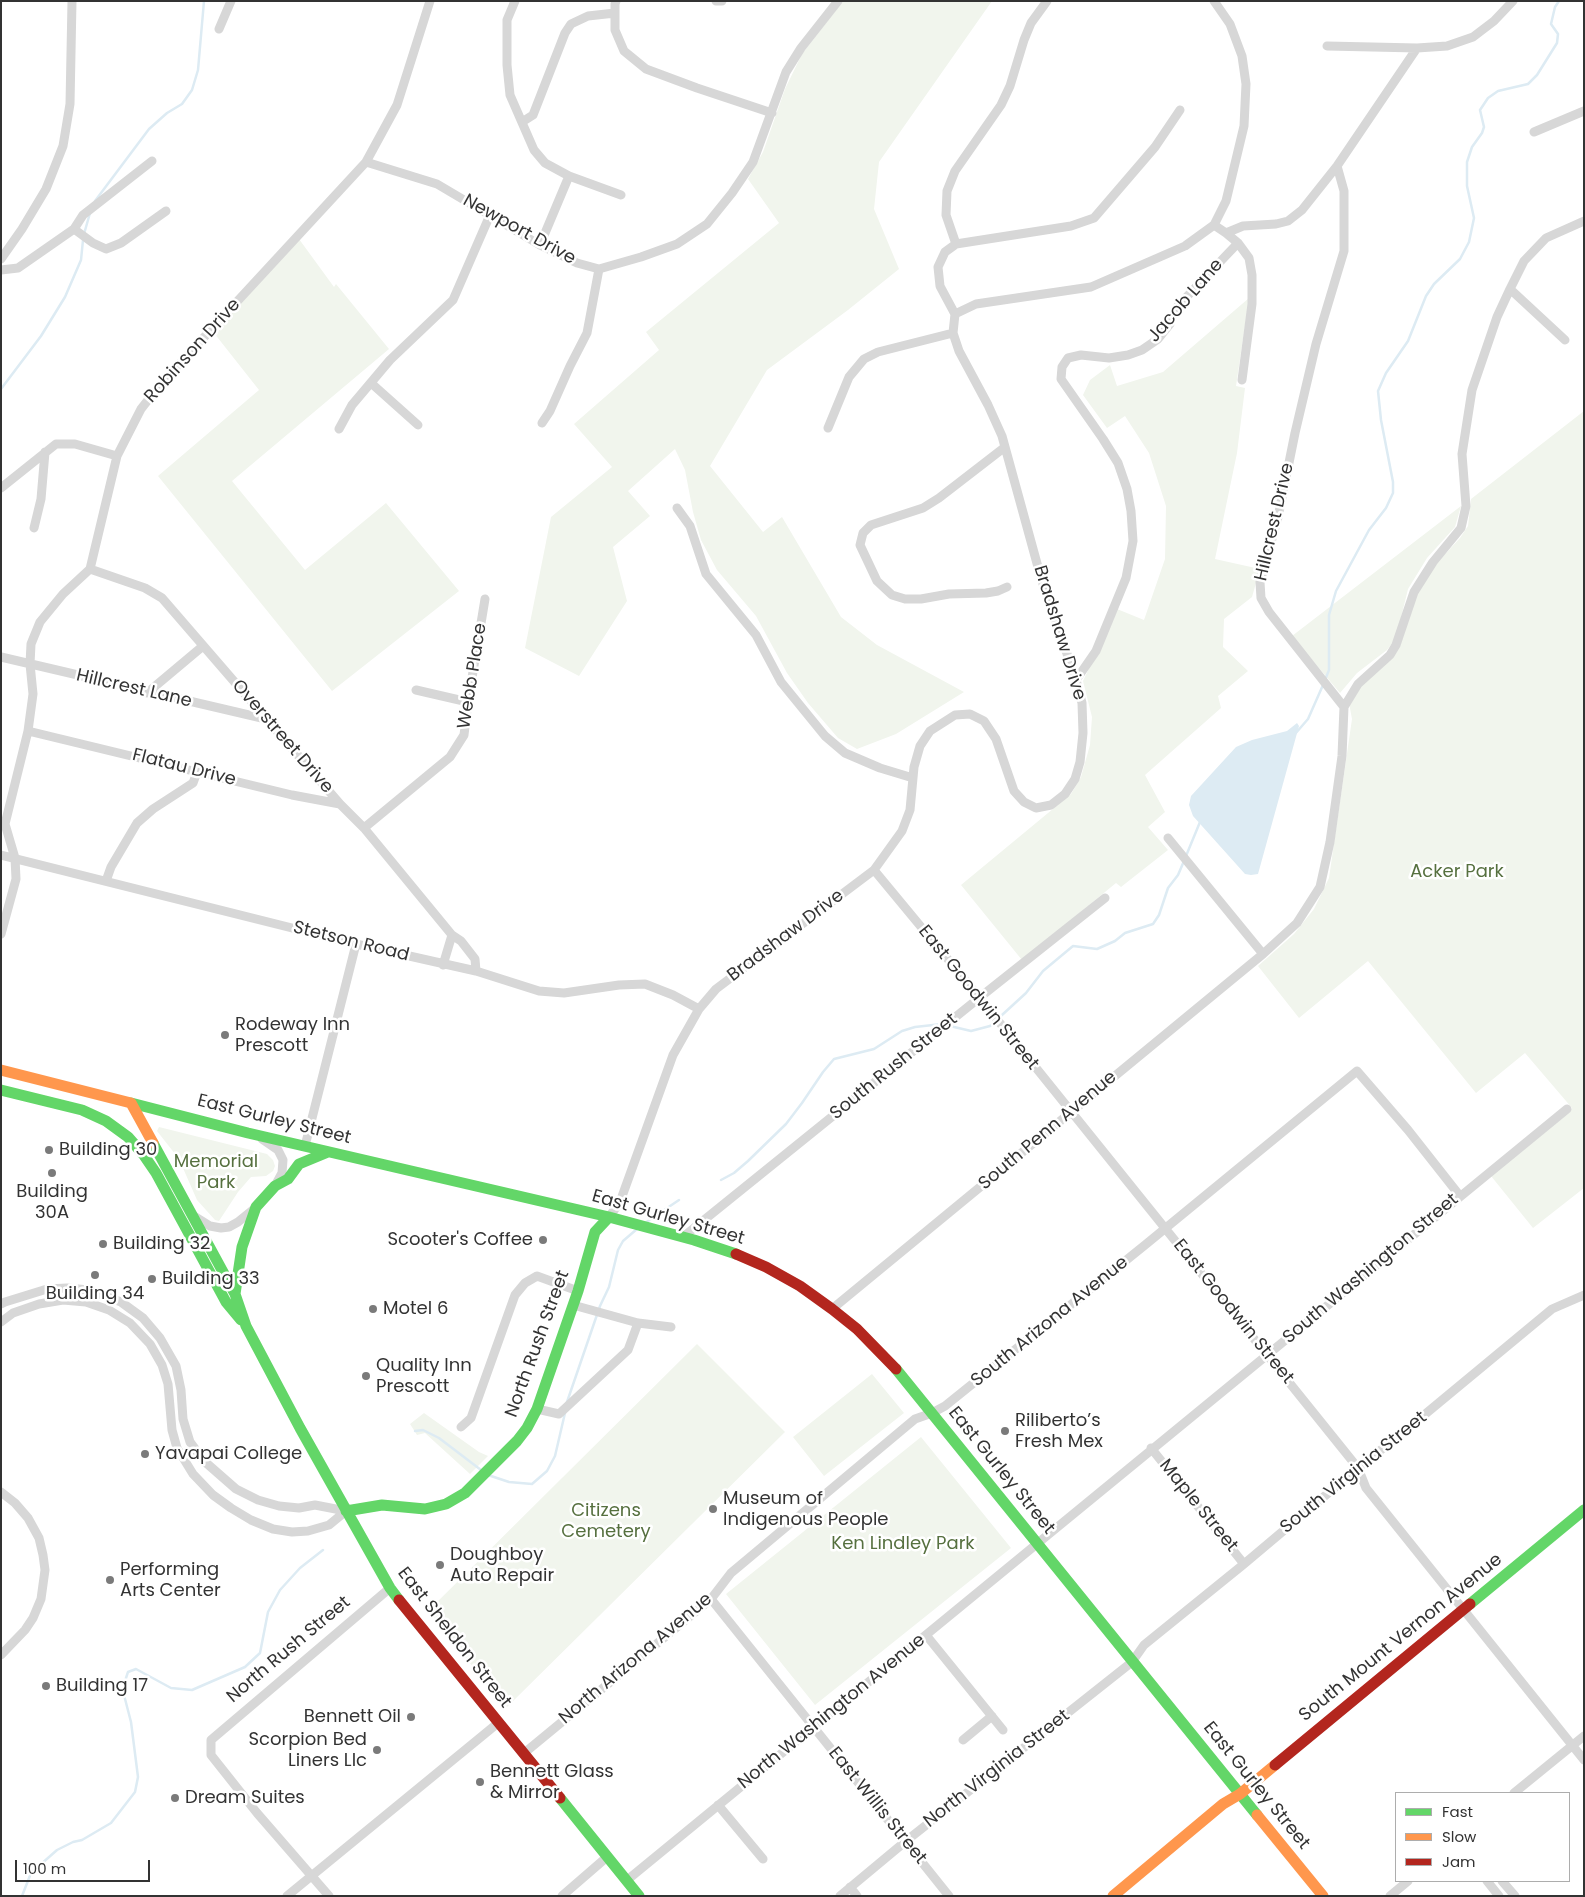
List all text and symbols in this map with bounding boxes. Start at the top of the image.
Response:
street label: Newport Drive [459,190,579,270]
street label: Jacob Lane [1144,255,1228,347]
street label: Robinson Drive [140,294,246,408]
street label: Hillcrest Drive [1251,461,1299,583]
street label: Bradshaw Drive [1028,563,1090,703]
street label: Webb Place [454,621,492,731]
street label: Hillcrest Lane [74,665,194,713]
street label: Overstreet Drive [227,676,337,798]
street label: Flatau Drive [130,745,238,791]
park label: Acker Park [1410,861,1504,883]
street label: Bradshaw Drive [724,885,848,987]
street label: Stetson Road [291,917,411,967]
street label: East Goodwin Street [913,921,1043,1075]
street label: South Rush Street [826,1009,962,1125]
place label: Rodeway Inn Prescott [235,1014,350,1056]
marker: Rodeway Inn Prescott [219,1029,231,1041]
street label: South Penn Avenue [975,1067,1121,1195]
street label: East Gurley Street [195,1090,353,1150]
place label: Building 30 [59,1139,157,1161]
marker: Building 30 [43,1144,55,1156]
park label: Memorial Park [174,1151,258,1194]
marker: Building 30A [46,1167,58,1179]
place label: Building 30A [16,1181,88,1224]
street label: East Gurley Street [589,1186,747,1250]
street label: South Washington Street [1279,1189,1463,1349]
place label: Scooter's Coffee [387,1229,533,1251]
place label: Building 32 [113,1233,210,1255]
marker: Scooter's Coffee [537,1234,549,1246]
street label: East Goodwin Street [1168,1235,1298,1389]
marker: Building 32 [97,1238,109,1250]
street label: South Arizona Avenue [967,1252,1133,1392]
place label: Building 33 [162,1268,260,1290]
street label: North Rush Street [501,1268,575,1420]
marker: Building 34 [89,1269,101,1281]
marker: Building 33 [146,1273,158,1285]
place label: Building 34 [46,1283,144,1305]
place label: Motel 6 [383,1298,448,1320]
marker: Motel 6 [367,1303,379,1315]
place label: Quality Inn Prescott [376,1355,472,1398]
marker: Quality Inn Prescott [360,1370,372,1382]
street label: East Gurley Street [943,1403,1059,1539]
street label: South Virginia Street [1276,1407,1432,1539]
place label: Riliberto’s Fresh Mex [1015,1410,1103,1452]
marker: Riliberto’s Fresh Mex [999,1425,1011,1437]
place label: Yavapai College [155,1443,302,1465]
marker: Yavapai College [139,1448,151,1460]
street label: Maple Street [1154,1455,1242,1557]
place label: Museum of Indigenous People [723,1488,888,1530]
park label: Citizens Cemetery [561,1500,651,1542]
marker: Museum of Indigenous People [707,1503,719,1515]
park label: Ken Lindley Park [831,1533,975,1555]
place label: Doughboy Auto Repair [450,1544,554,1586]
street label: South Mount Vernon Avenue [1295,1549,1507,1727]
place label: Performing Arts Center [120,1559,221,1602]
marker: Doughboy Auto Repair [434,1559,446,1571]
street label: East Sheldon Street [392,1563,516,1713]
marker: Performing Arts Center [104,1574,116,1586]
street label: North Arizona Avenue [555,1589,717,1729]
street label: North Rush Street [223,1592,355,1708]
street label: North Washington Avenue [734,1630,930,1794]
place label: Building 17 [56,1675,148,1697]
marker: Building 17 [40,1680,52,1692]
street label: North Virginia Street [920,1705,1074,1833]
place label: Bennett Oil [304,1706,401,1728]
marker: Bennett Oil [405,1711,417,1723]
street label: East Gurley Street [1198,1718,1314,1854]
place label: Scorpion Bed Liners Llc [248,1729,367,1772]
street label: East Willis Street [823,1743,931,1869]
marker: Scorpion Bed Liners Llc [371,1744,383,1756]
place label: Bennett Glass & Mirror [490,1761,614,1804]
marker: Bennett Glass & Mirror [474,1776,486,1788]
place label: Dream Suites [185,1787,305,1809]
marker: Dream Suites [169,1792,181,1804]
legend [1395,1792,1570,1882]
text: Fast [1442,1801,1473,1822]
text: Slow [1442,1826,1476,1847]
scale bar [18,1850,152,1882]
text: Jam [1442,1851,1476,1872]
text: 100 m [23,1858,66,1879]

